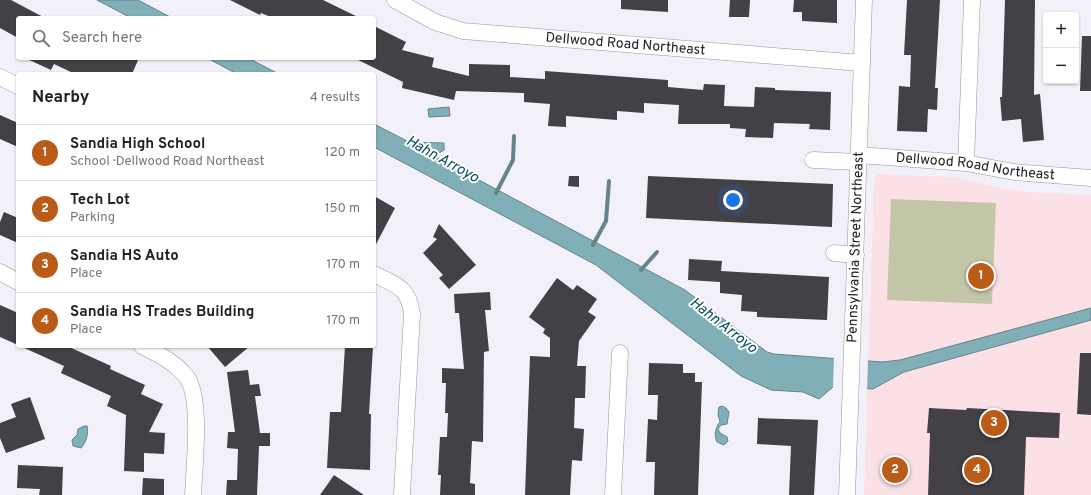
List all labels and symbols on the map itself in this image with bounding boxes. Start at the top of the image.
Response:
street label: Dellwood Road Northeast [545,29,706,59]
water label: Hahn Arroyo [402,132,482,188]
street label: Dellwood Road Northeast [895,149,1056,184]
street label: Pennsylvania Street Northeast [844,151,867,343]
your location [723,190,743,210]
pin: 1 [968,261,994,291]
water label: Hahn Arroyo [686,294,761,358]
pin: 3 [981,408,1007,438]
pin: 2 [882,455,908,485]
pin: 4 [964,455,990,485]

